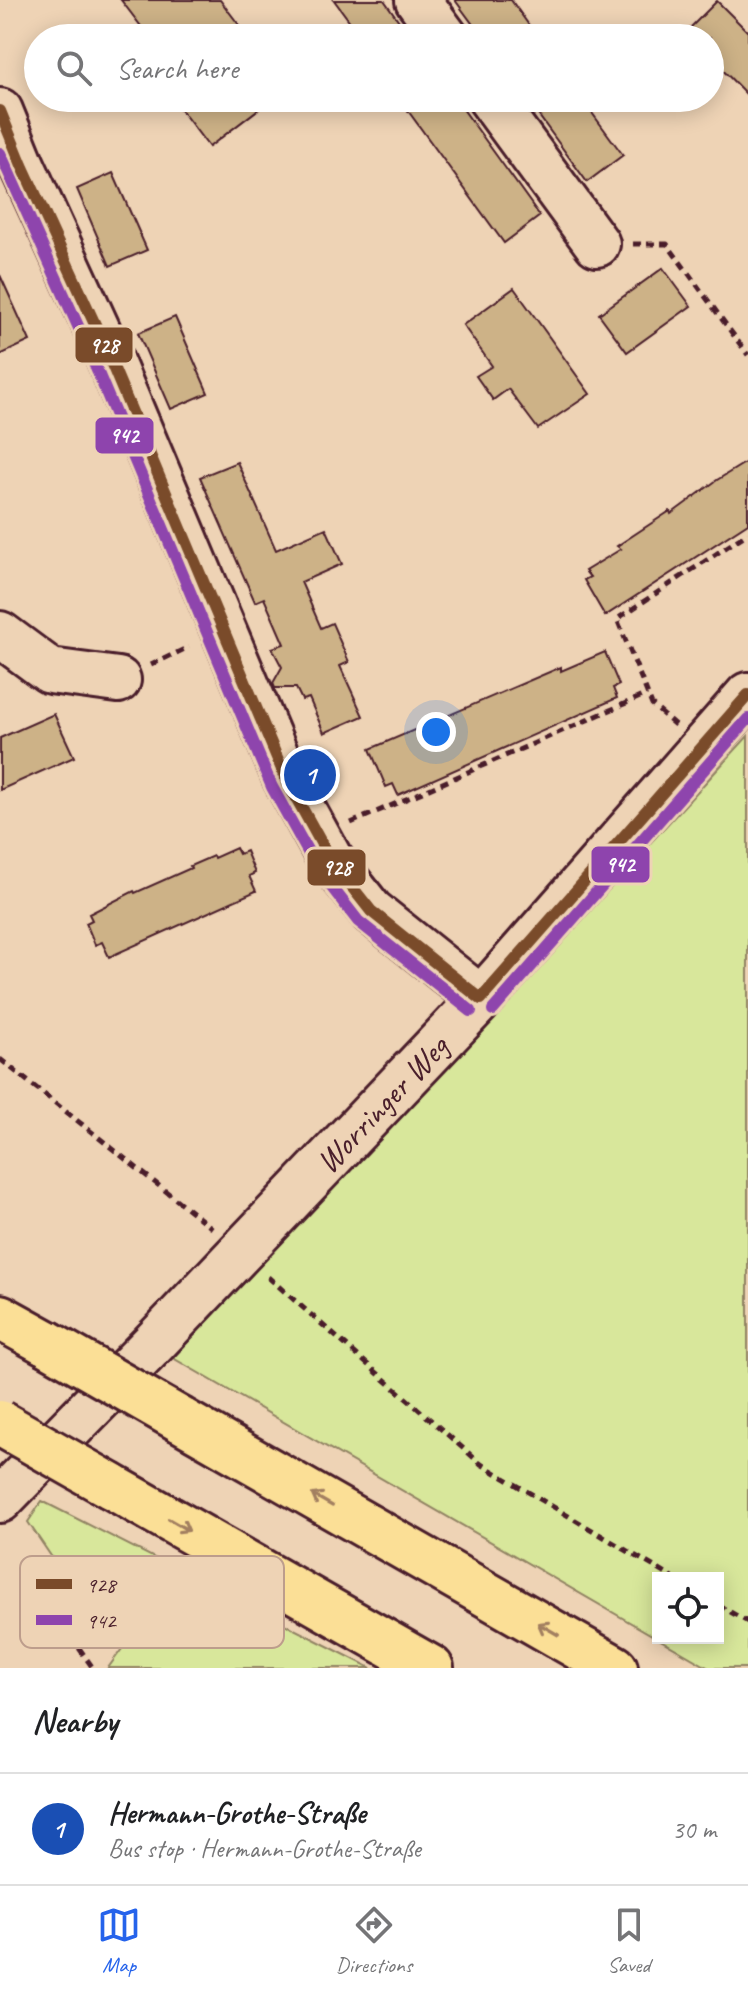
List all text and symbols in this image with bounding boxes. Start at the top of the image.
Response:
search box [24,24,724,112]
icon: search [52,46,96,90]
text: Search here [116,49,238,87]
line badge: 928 [74,326,134,364]
text: 928 [89,332,122,360]
line badge: 942 [94,416,155,455]
text: 942 [109,422,141,450]
your location [416,712,456,752]
pin: 1 [284,745,336,805]
line badge: 942 [590,845,651,884]
line badge: 928 [306,848,367,887]
text: 942 [605,851,637,879]
text: 928 [322,854,355,882]
street label: Worringer Weg [306,1025,459,1182]
one-way arrow [311,1492,334,1508]
one-way arrow [167,1517,190,1533]
legend [20,1556,284,1648]
text: 928 [86,1571,118,1599]
map controls [652,1572,724,1644]
button: locate [652,1572,724,1644]
text: 942 [86,1607,118,1635]
one-way arrow [536,1621,560,1636]
text: Nearby [32,1699,118,1742]
text: Hermann-Grothe-Straße [108,1794,366,1832]
text: 1 [52,1813,64,1846]
text: 30 m [672,1813,716,1846]
text: Bus stop · Hermann-Grothe-Straße [108,1832,421,1865]
tab: Map [97,1903,141,1979]
tab: Directions [336,1903,412,1979]
tab: Saved [607,1903,651,1979]

